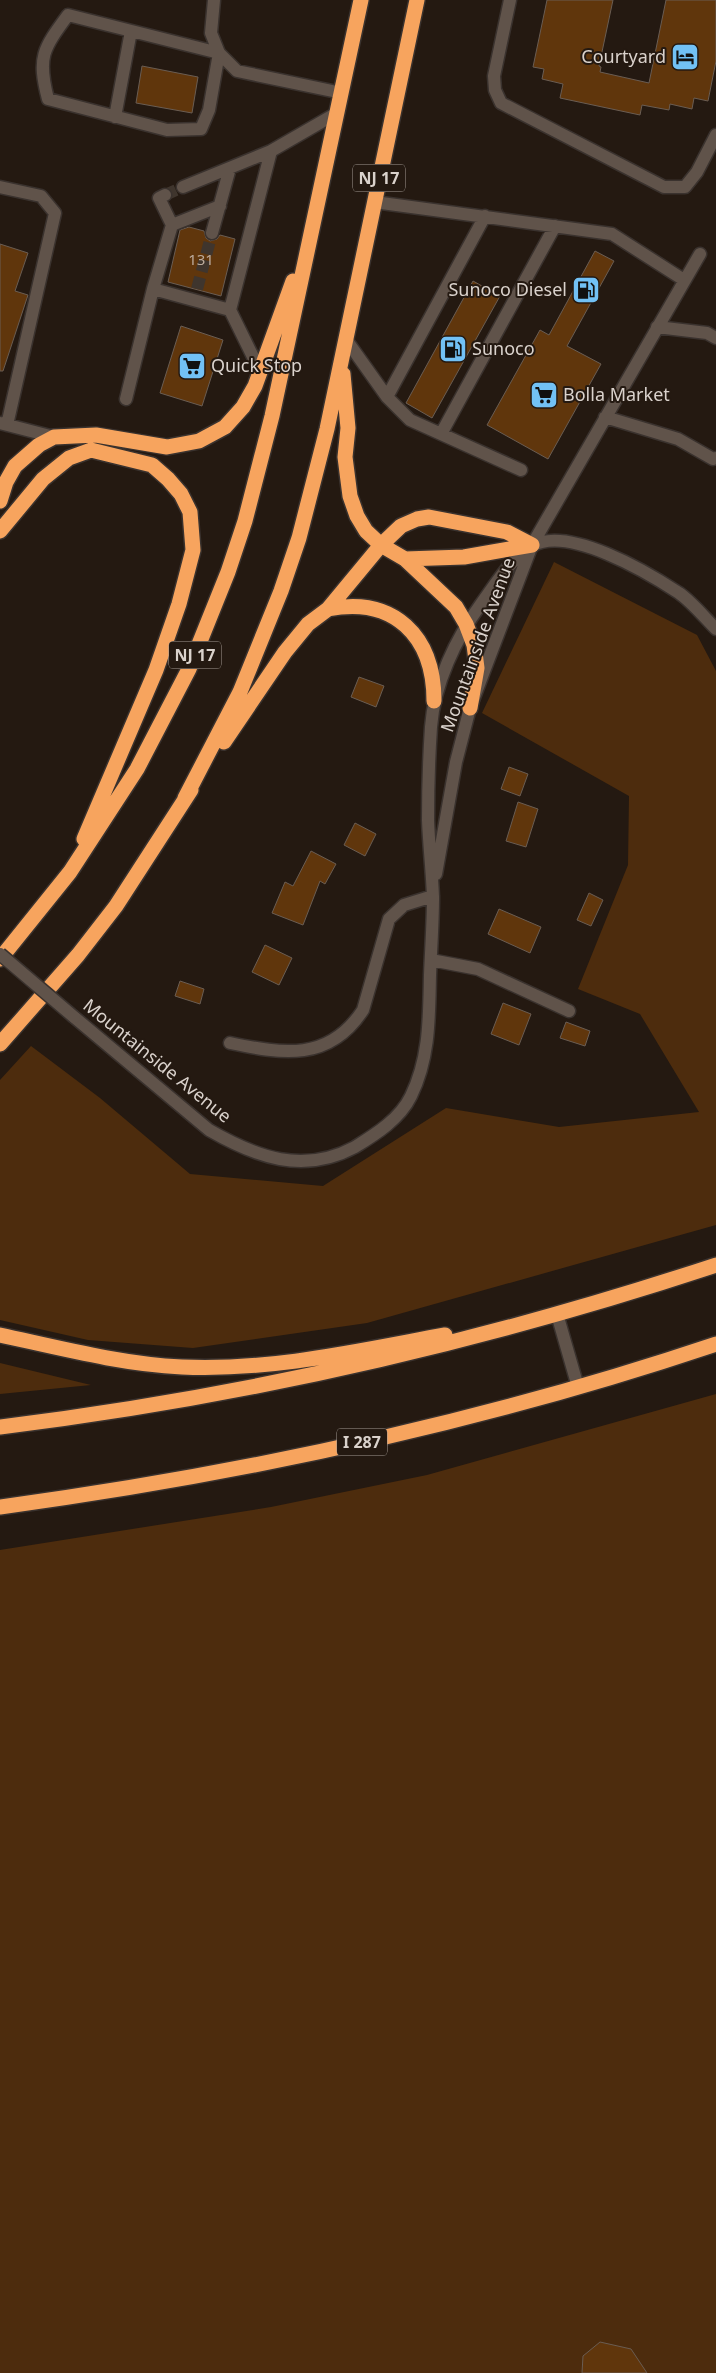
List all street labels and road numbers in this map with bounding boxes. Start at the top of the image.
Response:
road number: NJ 17 [353,164,405,192]
street label: Mountainside Avenue [434,554,520,735]
road number: NJ 17 [169,642,221,668]
street label: Mountainside Avenue [79,993,237,1128]
road number: I 287 [337,1428,387,1455]

